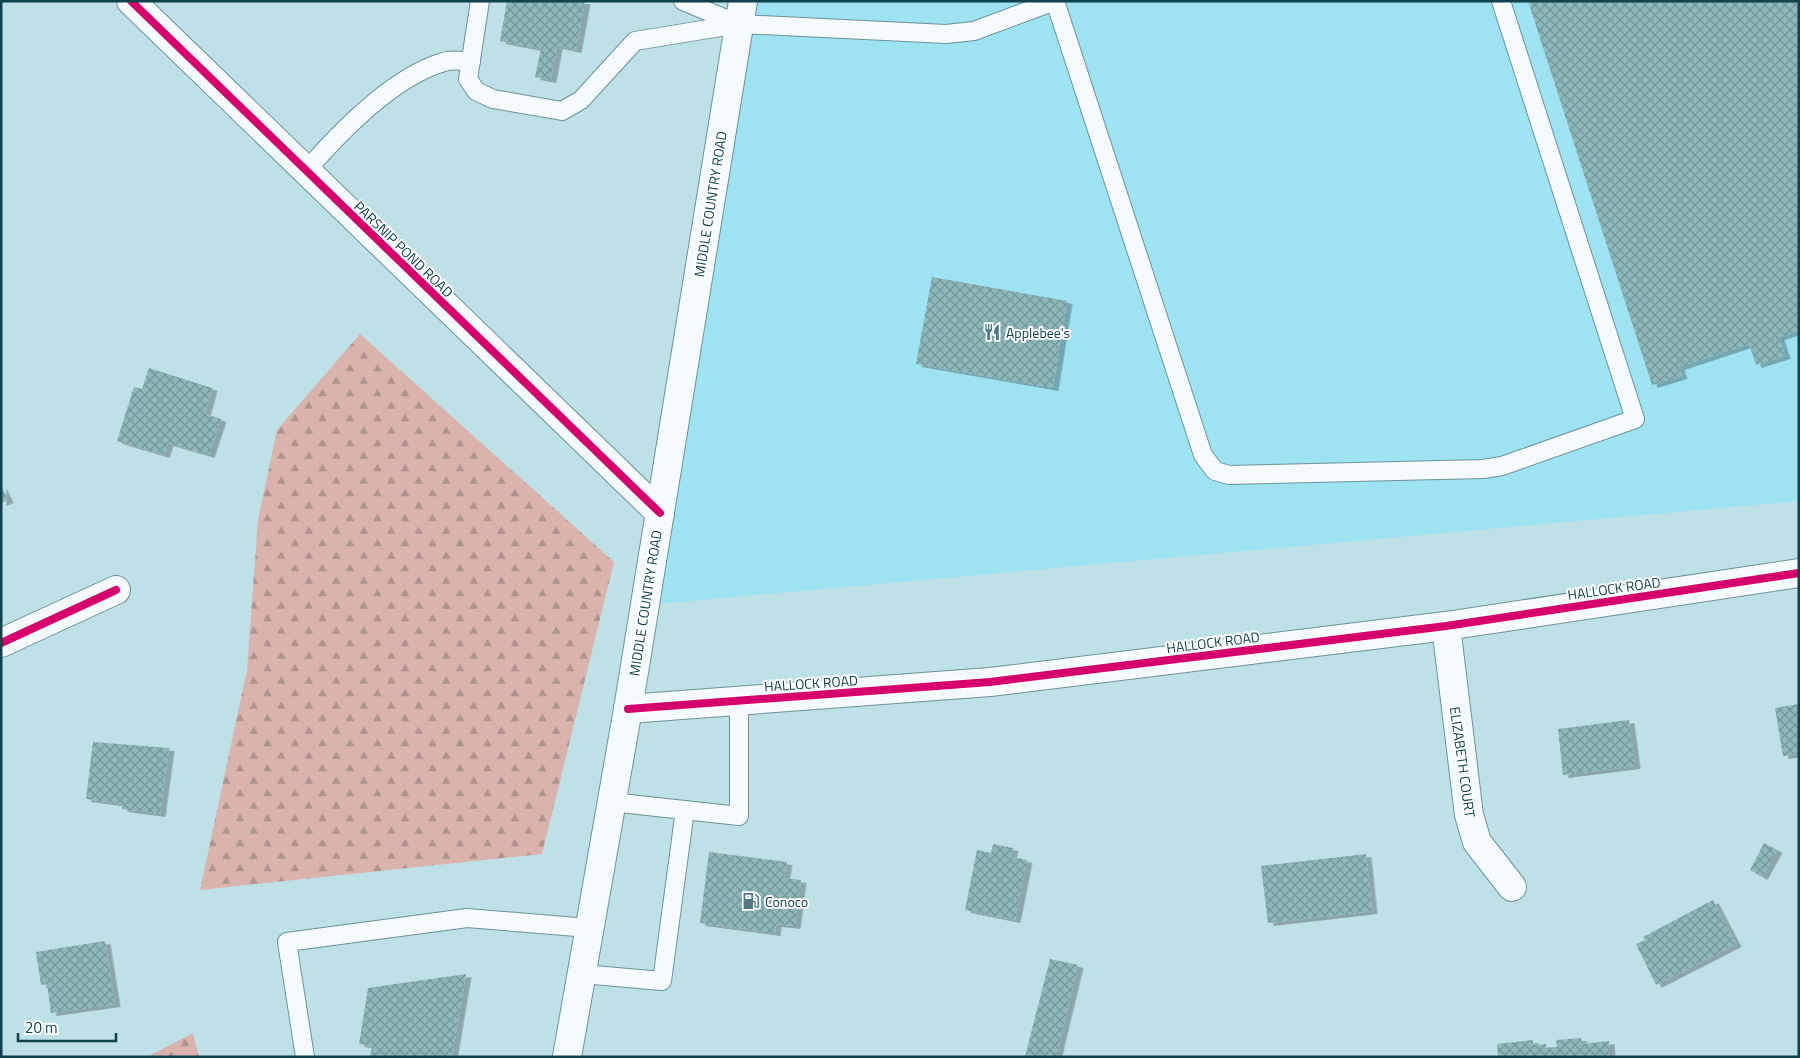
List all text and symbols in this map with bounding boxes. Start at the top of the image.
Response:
street label: MIDDLE COUNTRY ROAD [688,130,732,278]
street label: PARSNIP POND ROAD [350,196,458,302]
restaurant icon: Applebee's [982,322,1002,342]
place label: Applebee's [1006,322,1070,343]
street label: MIDDLE COUNTRY ROAD [623,529,667,677]
street label: HALLOCK ROAD [1566,571,1662,605]
street label: HALLOCK ROAD [1165,626,1261,658]
street label: HALLOCK ROAD [763,669,859,697]
street label: ELIZABETH COURT [1445,705,1481,819]
fuel station icon: Conoco [741,891,761,911]
place label: Conoco [765,891,808,912]
scale bar [18,1010,115,1042]
text: 20 m [25,1016,58,1039]

